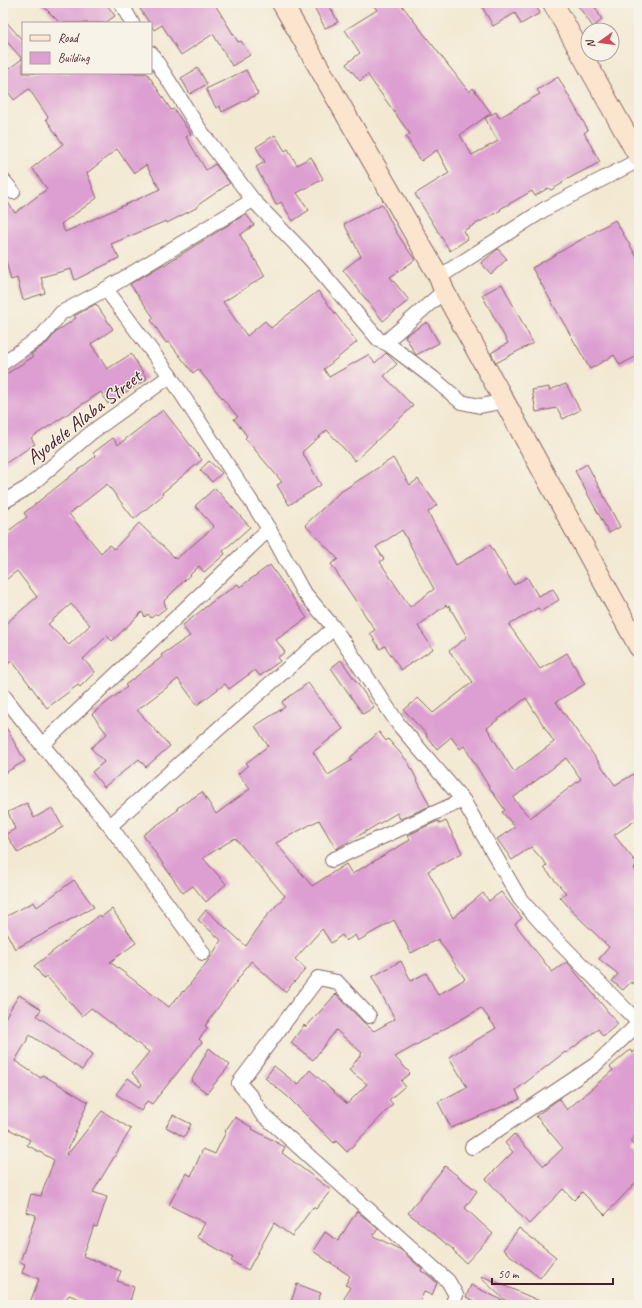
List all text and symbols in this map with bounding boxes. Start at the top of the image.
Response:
legend [22,22,152,74]
north arrow [580,22,620,62]
text: Road [58,30,80,46]
text: N [582,37,598,49]
text: Building [58,50,90,66]
street label: Ayodele Alaba Street [21,363,149,470]
scale bar [492,1260,613,1286]
text: 50 m [498,1266,520,1282]

